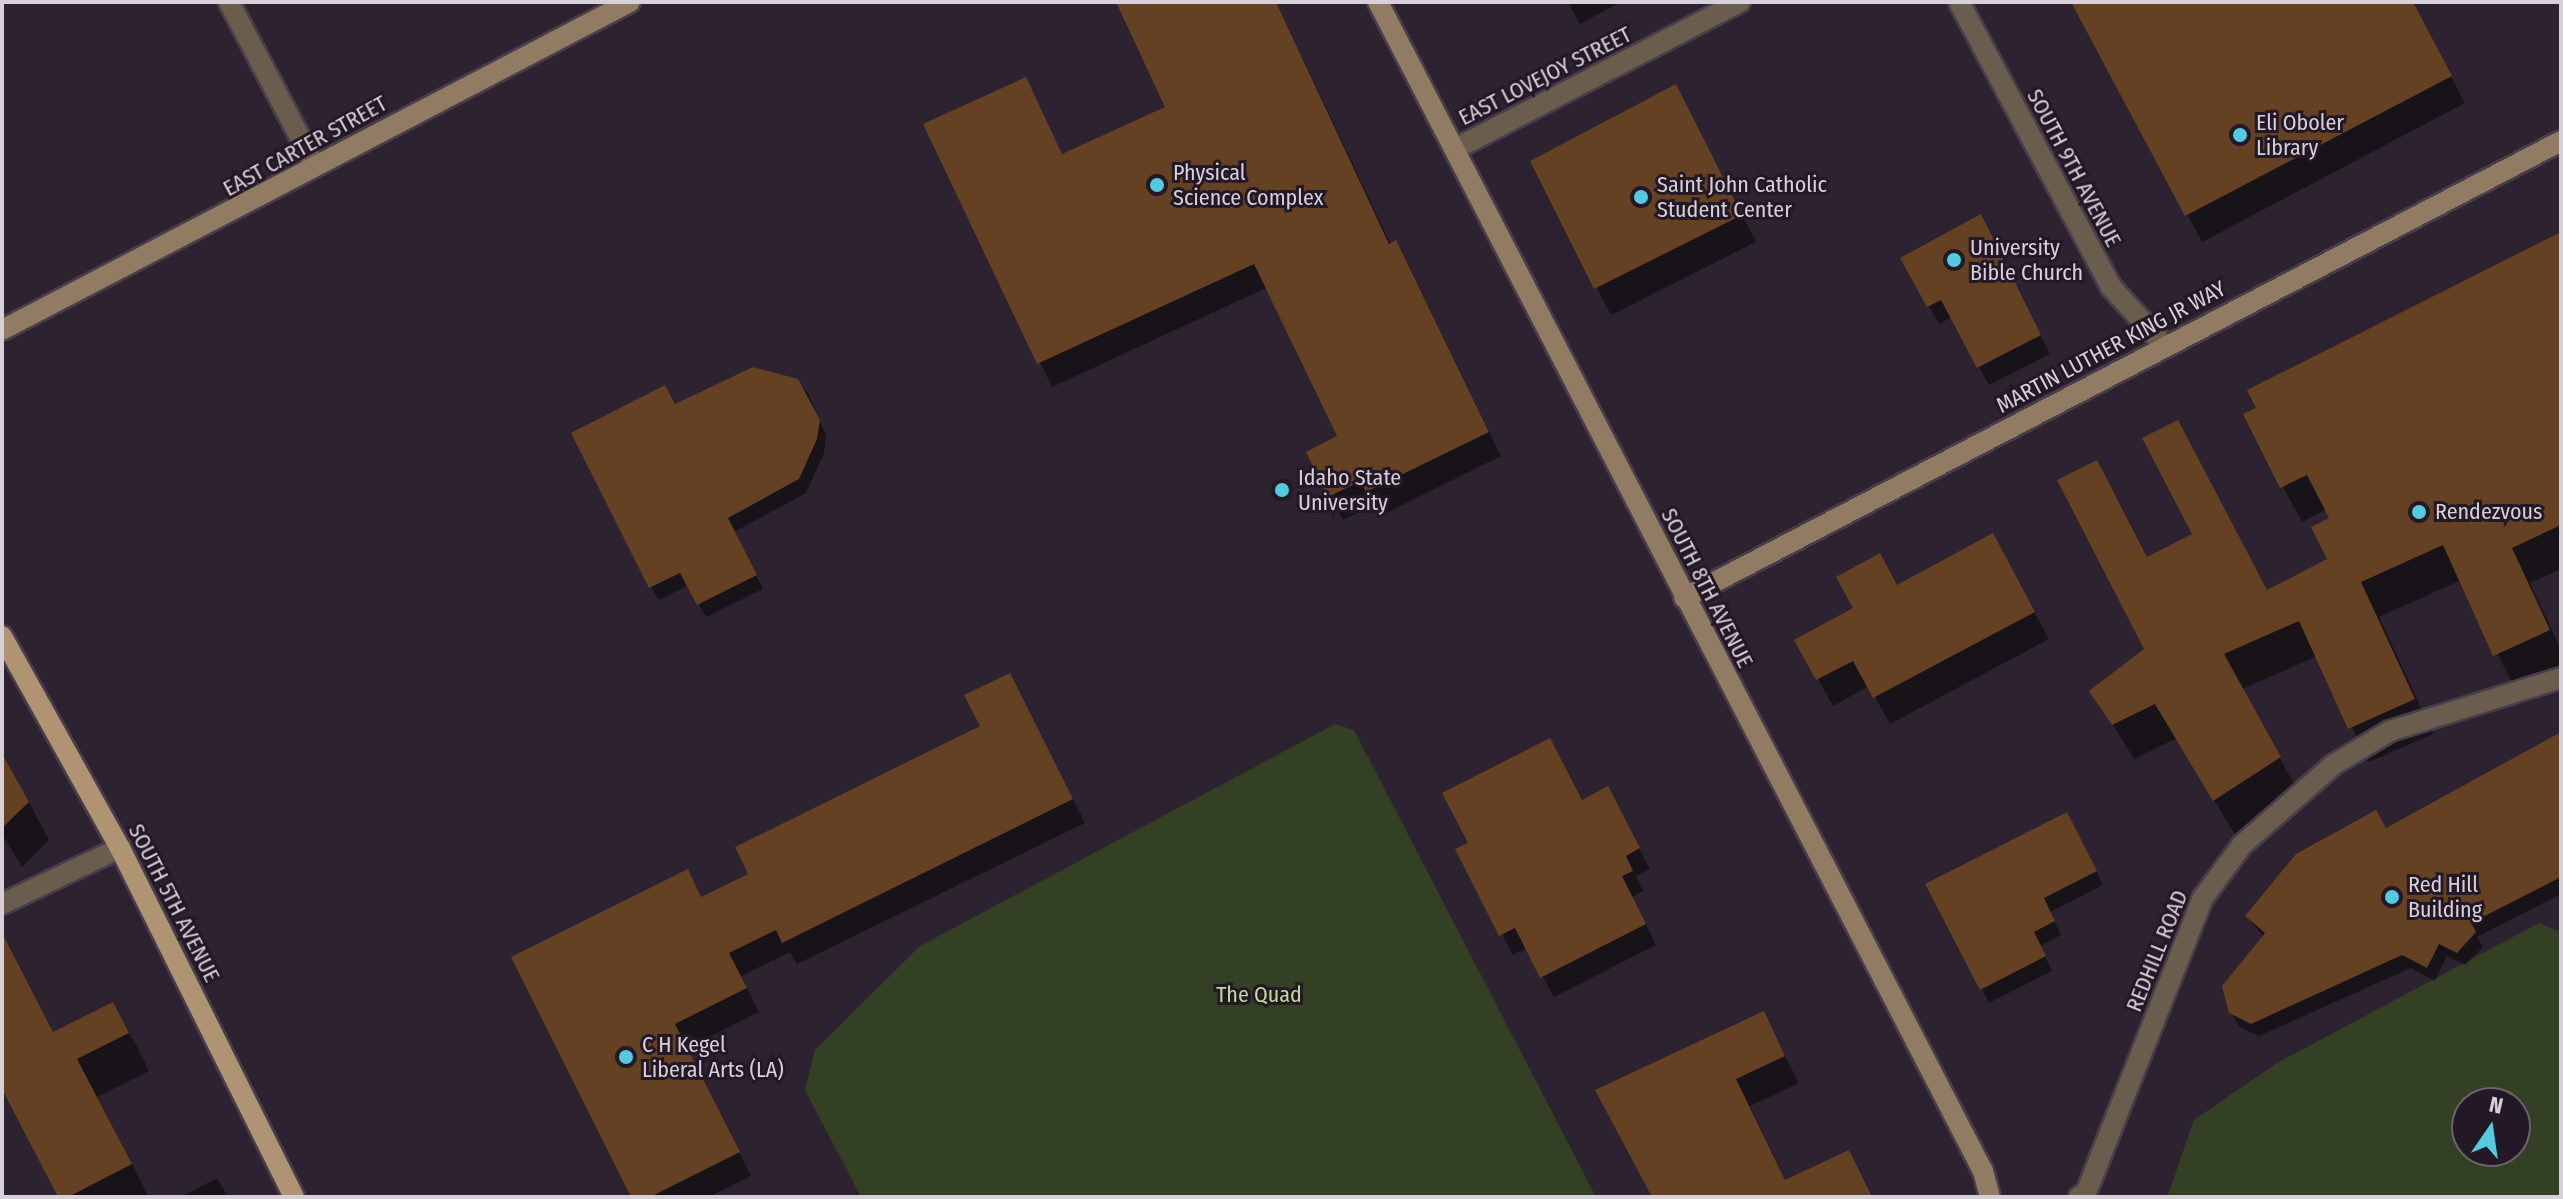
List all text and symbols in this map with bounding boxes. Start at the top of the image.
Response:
street label: EAST LOVEJOY STREET [1454,21,1636,131]
street label: SOUTH 9TH AVENUE [2021,85,2127,251]
street label: EAST CARTER STREET [219,90,391,202]
place label: Eli Oboler Library [2256,109,2344,160]
marker: Eli Oboler Library [2231,126,2249,144]
place label: Physical Science Complex [1173,159,1323,210]
place label: Saint John Catholic Student Center [1657,171,1827,222]
marker: Physical Science Complex [1148,176,1166,194]
marker: Saint John Catholic Student Center [1632,188,1650,206]
place label: University Bible Church [1970,234,2083,286]
marker: University Bible Church [1945,251,1963,269]
street label: MARTIN LUTHER KING JR WAY [1992,275,2230,419]
place label: Idaho State University [1298,464,1401,516]
marker: Idaho State University [1273,481,1291,499]
place label: Rendezvous [2435,499,2542,525]
marker: Rendezvous [2410,503,2428,521]
street label: SOUTH 8TH AVENUE [1656,504,1758,672]
street label: SOUTH 5TH AVENUE [123,820,225,986]
place label: Red Hill Building [2408,871,2482,922]
street label: REDHILL ROAD [2121,886,2193,1016]
marker: Red Hill Building [2383,888,2401,906]
park label: The Quad [1216,982,1302,1008]
place label: C H Kegel Liberal Arts (LA) [642,1031,784,1082]
marker: C H Kegel Liberal Arts (LA) [617,1048,635,1066]
north arrow [2451,1087,2531,1167]
text: N [2487,1090,2506,1120]

